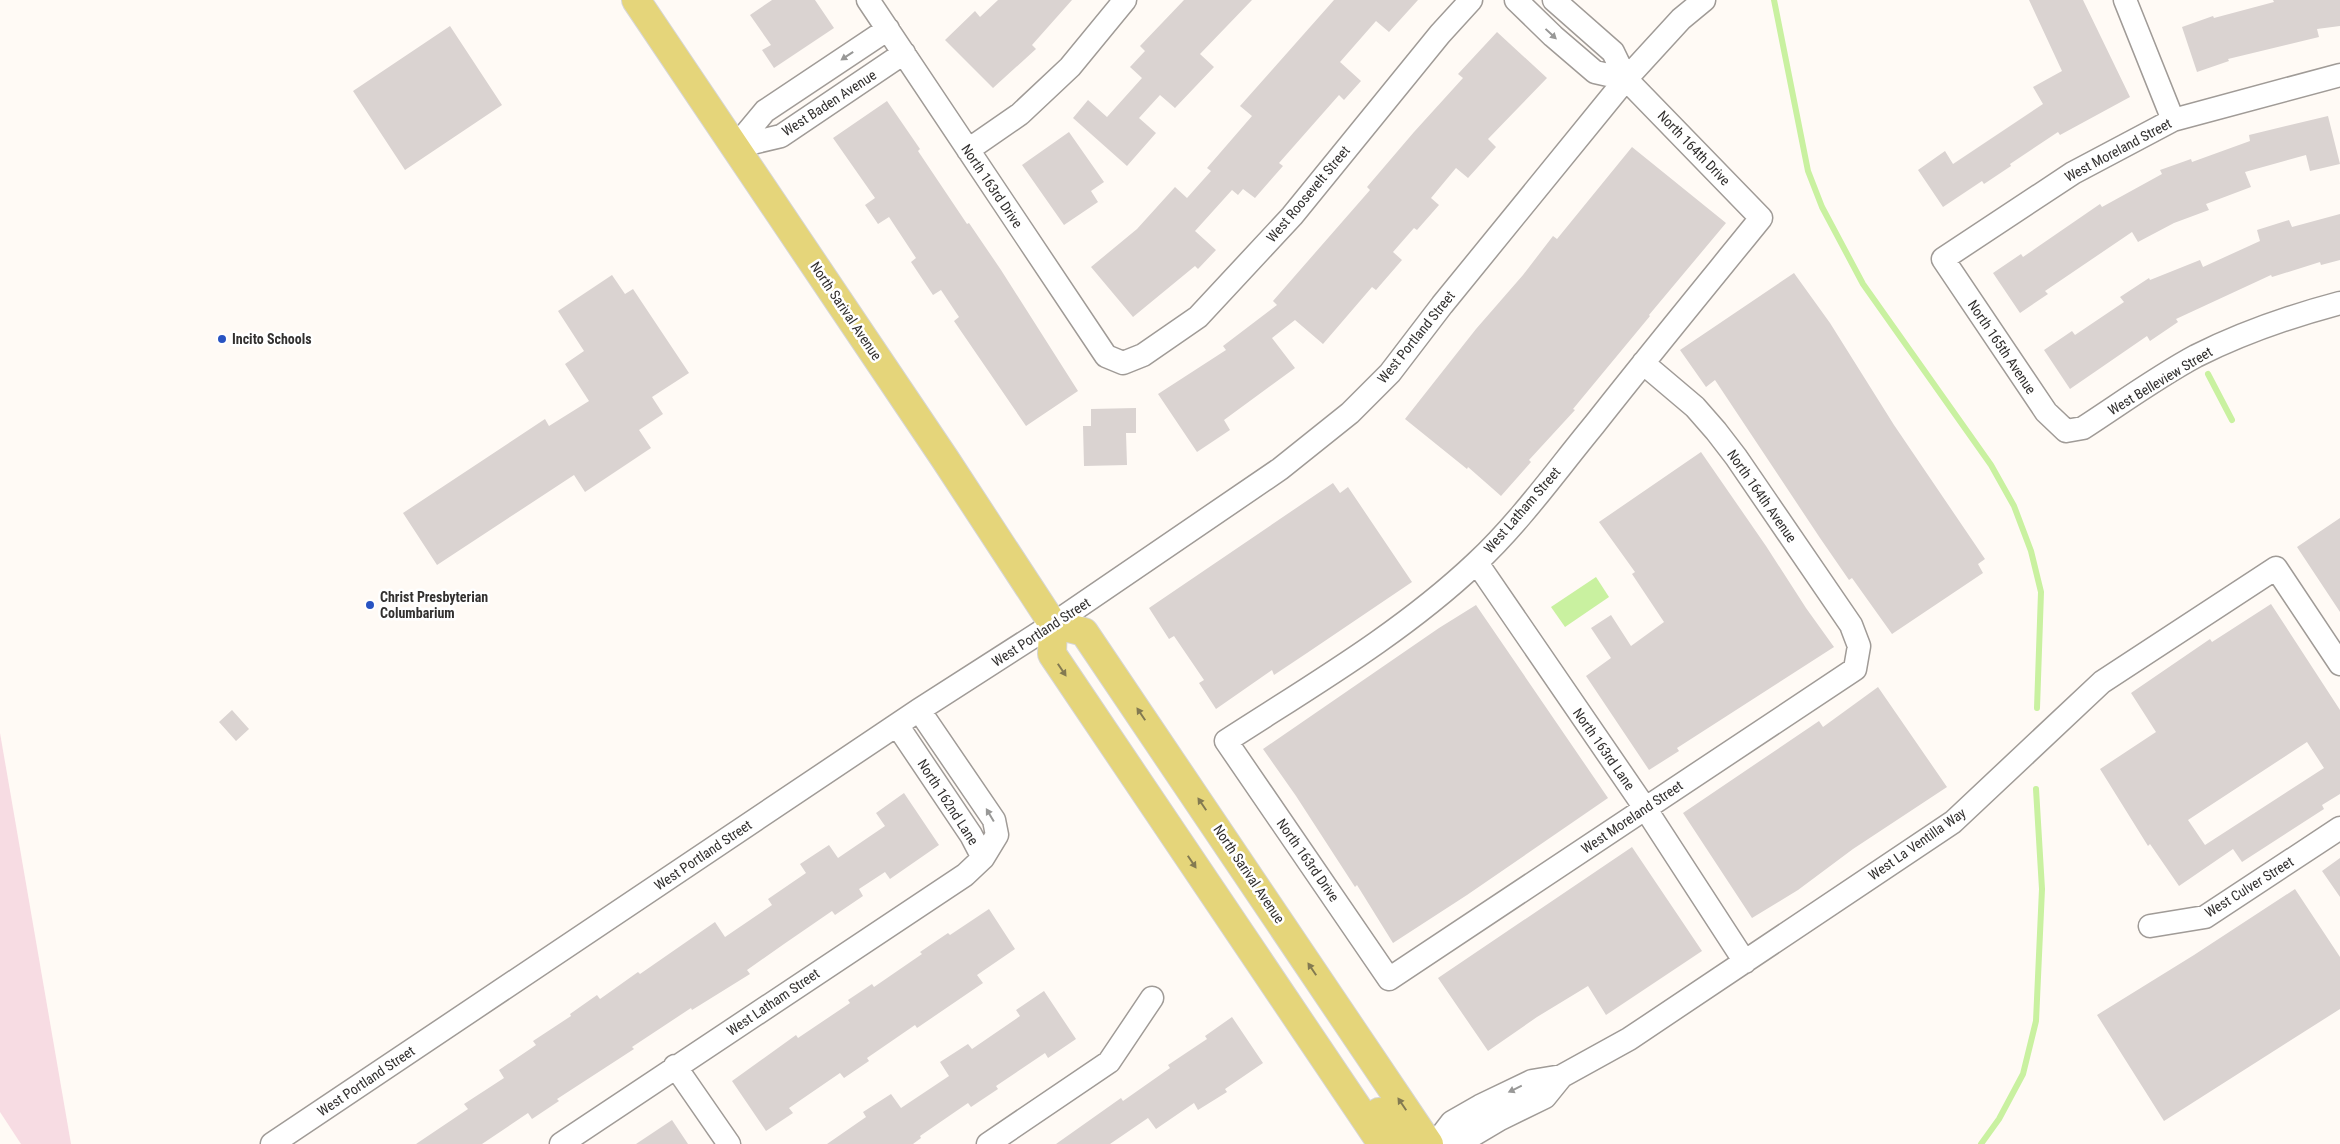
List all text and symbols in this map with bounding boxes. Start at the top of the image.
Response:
one-way arrow [1545,28,1557,40]
one-way arrow [840,51,854,61]
street label: West Baden Avenue [779,66,879,139]
street label: North 164th Drive [1654,107,1734,189]
street label: West Moreland Street [2062,115,2174,185]
street label: North 163rd Drive [958,141,1026,231]
street label: West Roosevelt Street [1263,143,1353,245]
street label: North Sarival Avenue [807,259,885,364]
street label: West Portland Street [1374,288,1458,386]
street label: North 165th Avenue [1965,297,2040,397]
place label: Incito Schools [232,331,312,347]
marker: Incito Schools [216,333,228,345]
street label: West Belleview Street [2105,344,2215,418]
street label: North 164th Avenue [1724,447,1800,546]
street label: West Latham Street [1480,464,1564,556]
place label: Christ Presbyterian Columbarium [380,589,488,621]
street label: West Portland Street [989,594,1093,670]
marker: Christ Presbyterian Columbarium [364,599,376,611]
one-way arrow [1057,663,1067,676]
street label: North 163rd Lane [1570,705,1638,793]
one-way arrow [1136,707,1146,721]
street label: North 162nd Lane [914,756,982,848]
street label: West Moreland Street [1578,777,1686,857]
one-way arrow [1197,798,1207,811]
street label: West La Ventilla Way [1865,804,1969,883]
one-way arrow [986,808,995,821]
street label: North 163rd Drive [1274,816,1343,905]
street label: West Portland Street [651,817,755,893]
street label: North Sarival Avenue [1210,822,1288,927]
street label: West Culver Street [2202,853,2296,921]
one-way arrow [1187,856,1197,869]
one-way arrow [1307,962,1317,975]
street label: West Latham Street [724,965,822,1039]
street label: West Portland Street [314,1043,418,1119]
one-way arrow [1508,1085,1522,1093]
one-way arrow [1397,1097,1407,1110]

